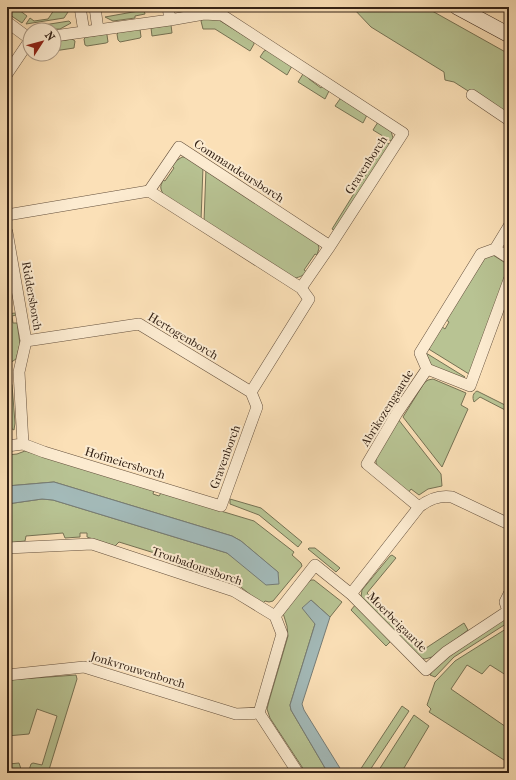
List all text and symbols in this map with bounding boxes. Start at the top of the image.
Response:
north arrow [22,22,62,62]
text: N [42,29,58,44]
street label: Gravenborch [342,133,390,197]
street label: Commandeursborch [191,137,287,205]
street label: Riddersborch [19,260,45,332]
street label: Hertogenborch [145,310,221,363]
street label: Abrikozengaarde [357,367,416,450]
street label: Gravenborch [207,423,243,491]
street label: Hofmeiersborch [83,444,167,482]
street label: Troubadoursborch [150,544,244,588]
street label: Moerbeigaarde [364,589,430,655]
street label: Jonkvrouwenborch [88,649,187,691]

